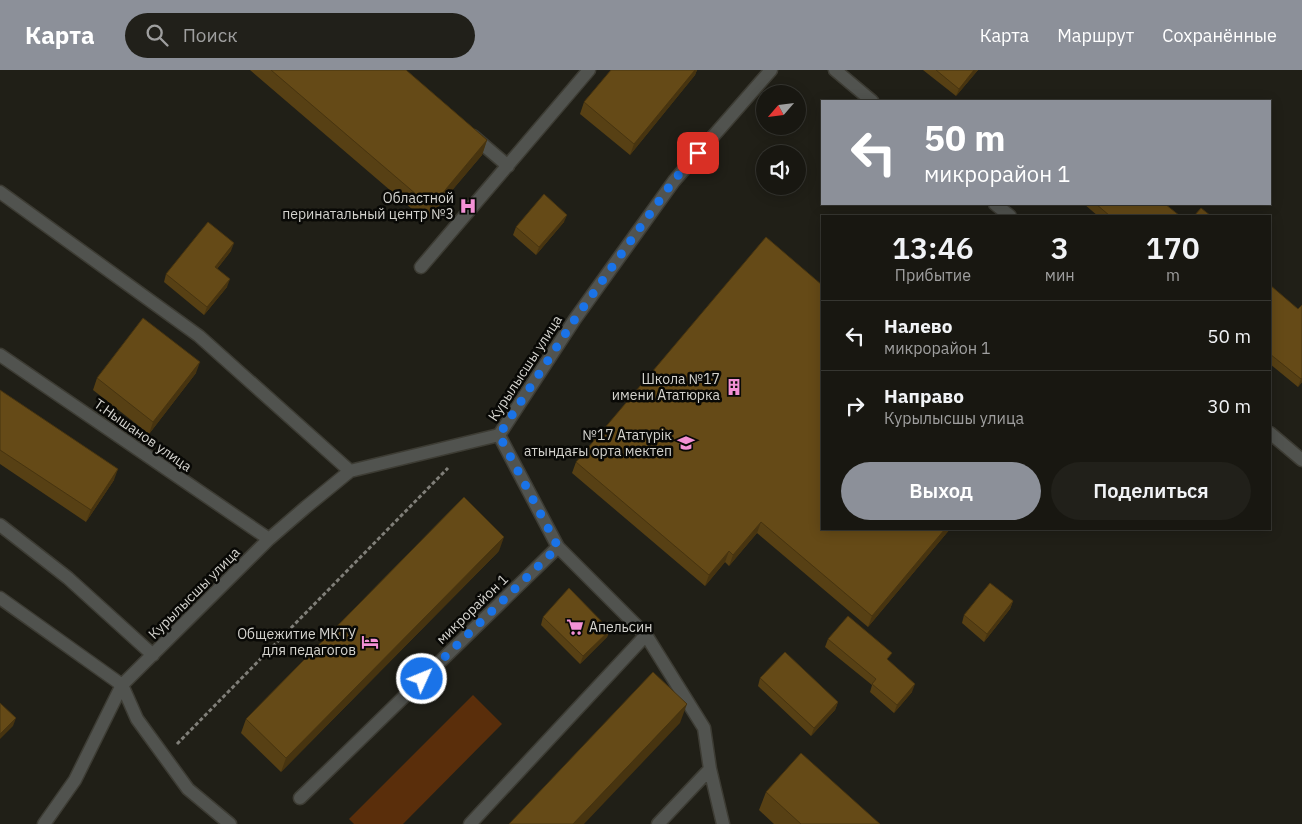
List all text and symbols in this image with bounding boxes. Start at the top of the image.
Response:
search box [125,13,475,58]
text: Карта [25,19,95,51]
icon: search [143,21,171,49]
text: Поиск [183,23,238,47]
text: Карта [980,24,1029,47]
text: Маршрут [1057,24,1134,47]
text: Сохранённые [1162,24,1277,47]
north arrow [756,85,806,135]
map controls [756,85,806,195]
text: 50 m [924,115,1006,161]
icon: left [841,120,906,185]
pin [677,132,719,174]
icon: arrive [684,139,712,167]
button: sound [756,145,806,195]
text: микрорайон 1 [924,159,1071,188]
place label: Областной перинатальный центр №3 [282,189,454,223]
hospital icon: Областной перинатальный центр №3 [458,196,478,216]
text: 13:46 [892,228,974,267]
text: 3 [1051,228,1069,267]
text: 170 [1146,228,1200,267]
text: Прибытие [895,265,971,285]
text: мин [1045,265,1075,285]
text: m [1166,265,1180,285]
street label: Курылысшы улица [484,311,566,424]
text: Налево [884,314,953,338]
icon: left [841,322,869,350]
text: 50 m [1207,324,1251,348]
text: микрорайон 1 [884,338,991,358]
place label: Школа №17 имени Ататюрка [612,370,721,404]
building icon: Школа №17 имени Ататюрка [724,377,744,397]
text: Направо [884,384,964,408]
icon: right [841,392,869,420]
text: 30 m [1207,394,1251,418]
street label: Т.Нышанов улица [91,395,196,476]
text: Курылысшы улица [884,408,1024,428]
place label: №17 Ататүрік атындағы орта мектеп [524,426,672,460]
school or university icon: №17 Ататүрік атындағы орта мектеп [676,433,696,453]
button: Выход [841,462,1041,520]
button: Поделиться [1051,462,1251,520]
street label: Курылысшы улица [144,543,244,643]
street label: микрорайон 1 [432,570,512,648]
supermarket icon: Апельсин [565,617,585,637]
place label: Апельсин [589,618,652,636]
place label: Общежитие МКТУ для педагогов [237,625,357,659]
hotel icon: Общежитие МКТУ для педагогов [360,632,380,652]
position arrow [395,652,447,704]

